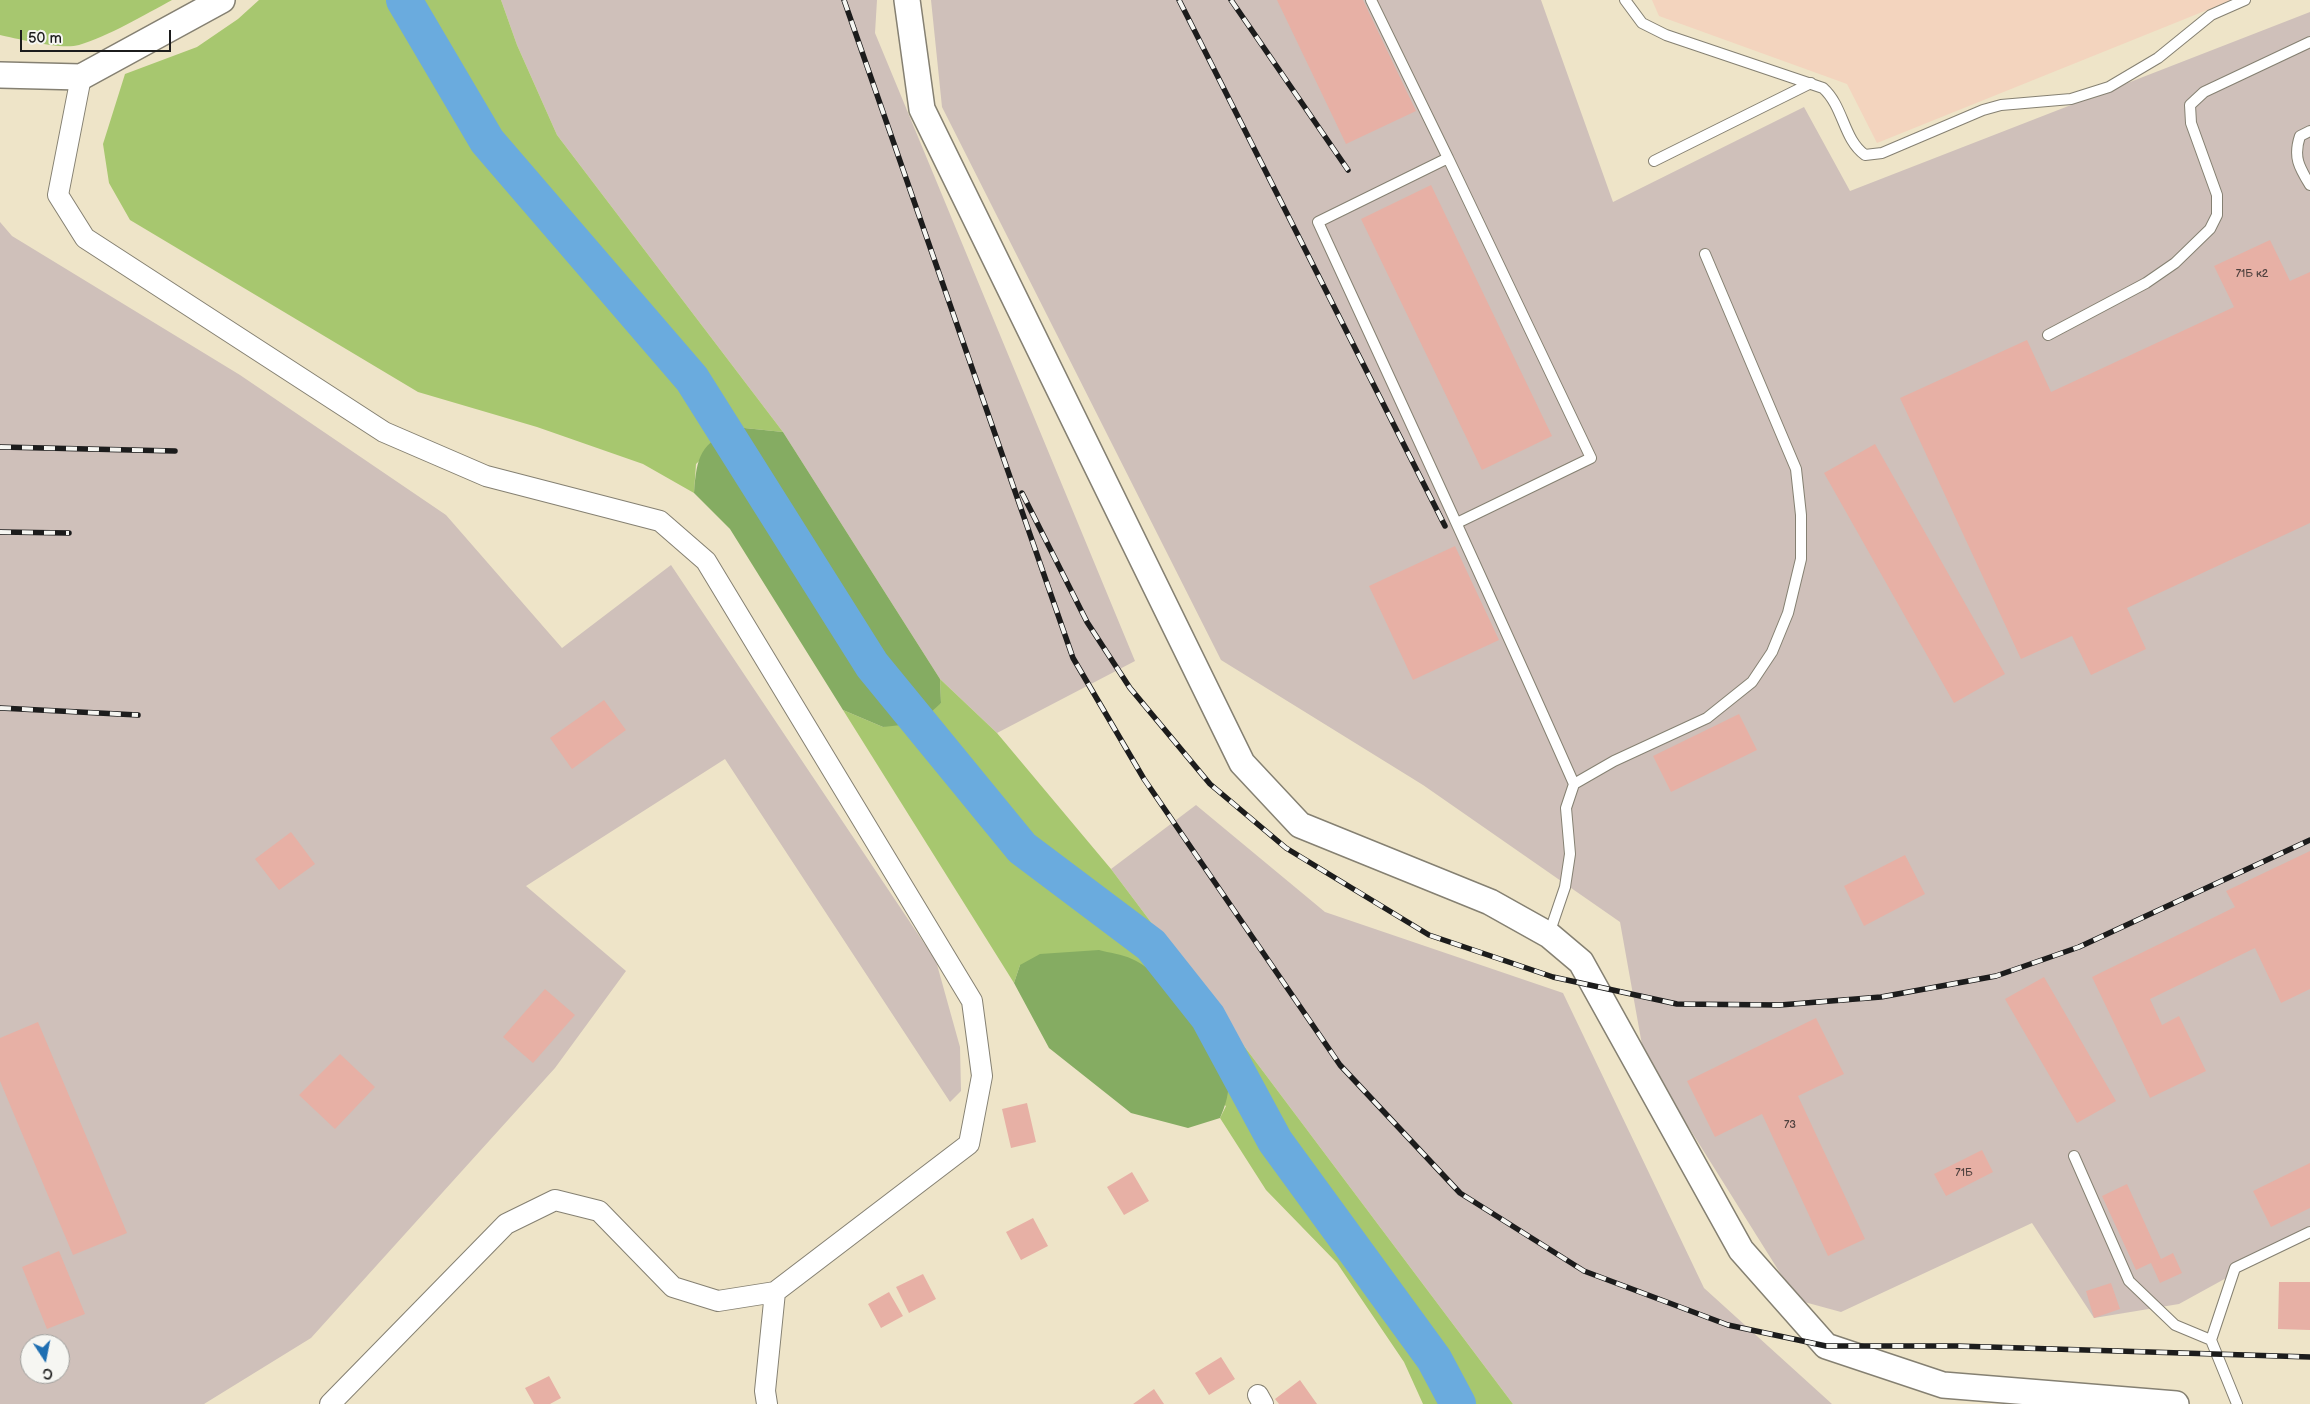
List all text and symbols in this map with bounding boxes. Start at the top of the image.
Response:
scale bar [22,20,174,52]
text: 50 m [28,29,62,48]
house number: 71Б к2 [2236,267,2268,281]
house number: 73 [1784,1118,1796,1132]
house number: 71Б [1955,1166,1973,1180]
north arrow [20,1334,70,1384]
text: С [41,1364,54,1383]

